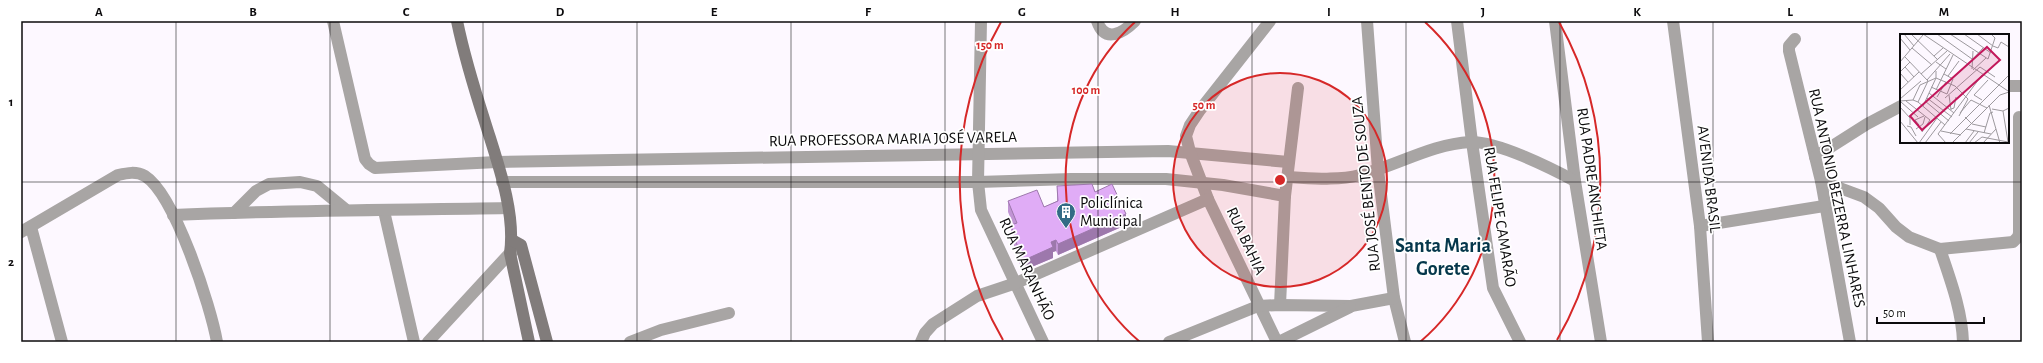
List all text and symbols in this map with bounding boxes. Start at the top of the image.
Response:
text: A [95,6,103,19]
text: B [249,6,257,19]
text: C [403,6,410,19]
text: D [556,6,565,19]
text: E [711,6,718,19]
text: F [865,6,872,19]
text: G [1018,6,1026,19]
text: H [1170,6,1180,19]
text: I [1327,6,1331,19]
text: J [1481,6,1485,19]
text: K [1633,6,1641,19]
text: L [1787,6,1793,19]
text: M [1939,6,1949,19]
inset map [1900,34,2009,143]
text: 150 m [976,39,1004,51]
text: 100 m [1072,84,1100,96]
street label: RUA ANTONIO BEZERRA LINHARES [1806,87,1868,309]
text: 1 [9,96,13,109]
street label: RUA JOSÉ BENTO DE SOUZA [1347,96,1383,273]
text: 50 m [1193,99,1216,111]
street label: RUA PADRE ANCHIETA [1574,107,1610,251]
street label: AVENIDA BRASIL [1694,124,1724,234]
street label: RUA PROFESSORA MARIA JOSÉ VARELA [769,127,1017,149]
street label: RUA FELIPE CAMARÃO [1481,145,1521,288]
centre of rings [1273,173,1287,187]
place label: Policlínica Municipal [1080,195,1143,229]
building icon: Policlínica Municipal [1055,201,1077,229]
street label: RUA BAHIA [1223,205,1269,277]
street label: RUA MARANHÃO [996,214,1060,323]
district label: Santa Maria Gorete [1395,236,1491,279]
text: 2 [8,256,14,269]
scale bar [1877,299,1984,325]
text: 50 m [1883,307,1906,319]

